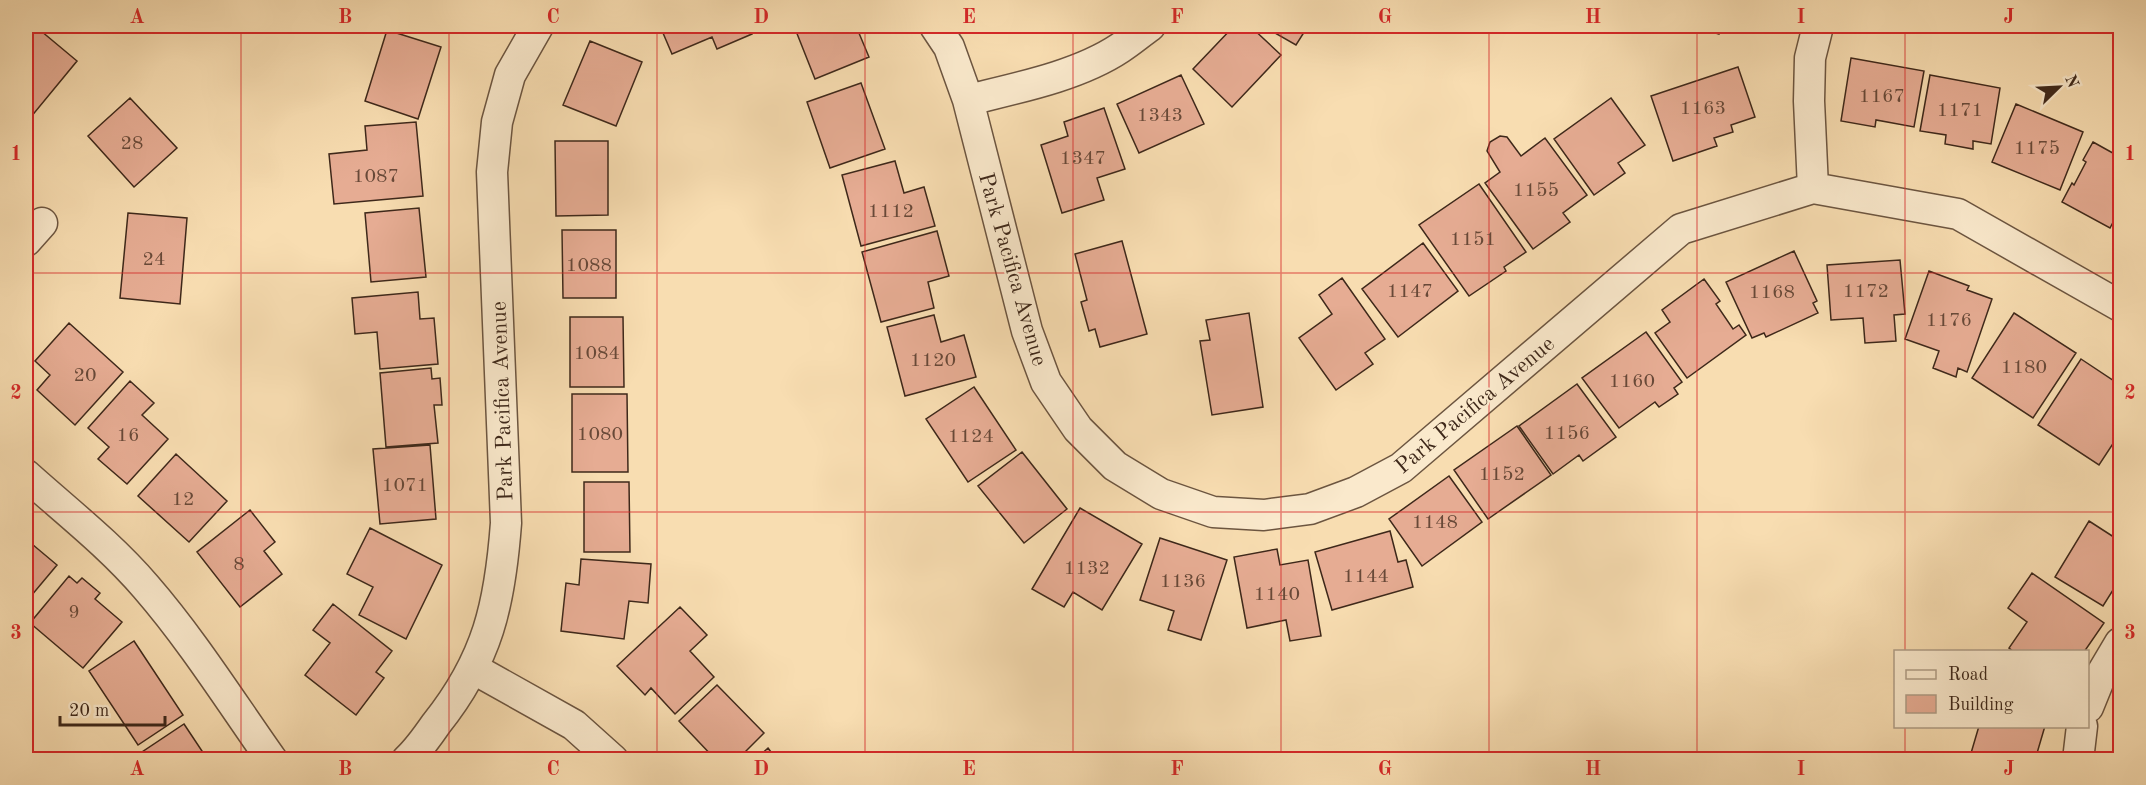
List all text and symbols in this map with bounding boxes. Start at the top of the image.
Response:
text: A [129,8,145,28]
text: B [338,8,352,28]
text: C [546,8,560,28]
text: D [753,8,769,28]
text: E [962,8,976,28]
text: F [1170,8,1184,28]
text: G [1378,8,1392,28]
text: H [1585,8,1601,28]
text: I [1797,8,1805,28]
text: J [2004,8,2015,28]
north arrow [2029,57,2089,117]
text: N [2061,73,2081,91]
house number: 1167 [1859,87,1905,107]
house number: 1163 [1680,99,1726,119]
house number: 1171 [1937,101,1983,121]
house number: 1343 [1137,106,1183,126]
house number: 28 [120,134,144,154]
house number: 1175 [2014,139,2060,159]
text: 1 [10,145,22,165]
text: 1 [2124,145,2136,165]
house number: 1347 [1060,149,1106,169]
house number: 1087 [353,167,399,187]
street label: Park Pacifica Avenue [974,170,1050,369]
house number: 1155 [1513,181,1559,201]
house number: 1112 [868,202,914,222]
house number: 1151 [1450,230,1496,250]
house number: 24 [142,250,166,270]
house number: 1088 [566,256,612,276]
house number: 1147 [1387,282,1433,302]
house number: 1172 [1843,282,1889,302]
house number: 1168 [1749,283,1795,303]
street label: Park Pacifica Avenue [489,301,517,501]
house number: 1176 [1926,311,1972,331]
street label: Park Pacifica Avenue [1392,333,1559,478]
house number: 1084 [574,344,620,364]
house number: 1120 [910,351,956,371]
house number: 1180 [2001,358,2047,378]
house number: 20 [73,366,97,386]
house number: 1160 [1609,372,1655,392]
text: 2 [10,384,22,404]
text: 2 [2124,384,2136,404]
house number: 1156 [1544,424,1590,444]
house number: 1080 [577,425,623,445]
house number: 16 [116,426,140,446]
house number: 1124 [948,427,994,447]
house number: 1152 [1479,465,1525,485]
house number: 1071 [382,476,428,496]
house number: 12 [171,490,195,510]
house number: 1148 [1412,513,1458,533]
house number: 8 [233,555,245,575]
house number: 1132 [1064,559,1110,579]
house number: 1144 [1343,567,1389,587]
house number: 1136 [1160,572,1206,592]
house number: 1140 [1254,585,1300,605]
house number: 9 [68,603,80,623]
text: 3 [10,624,22,644]
text: 3 [2124,624,2136,644]
legend [1894,650,2089,728]
text: Road [1948,666,1988,684]
scale bar [60,689,165,727]
text: Building [1948,696,2014,714]
text: 20 m [69,702,109,720]
text: A [129,760,145,780]
text: B [338,760,352,780]
text: C [546,760,560,780]
text: D [753,760,769,780]
text: E [962,760,976,780]
text: F [1170,760,1184,780]
text: G [1378,760,1392,780]
text: H [1585,760,1601,780]
text: I [1797,760,1805,780]
text: J [2004,760,2015,780]

